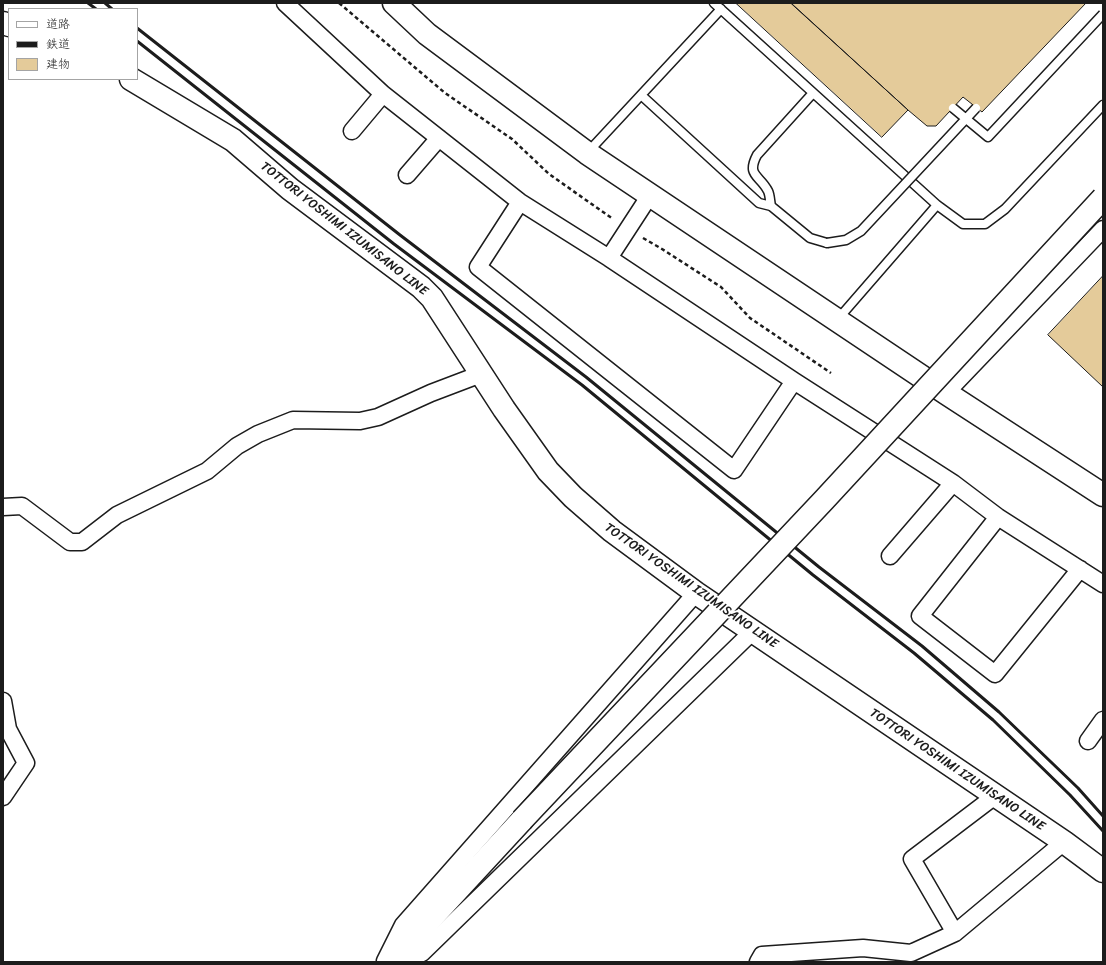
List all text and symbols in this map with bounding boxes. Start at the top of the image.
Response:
legend [8,8,138,80]
text: 道路 [46,13,70,35]
text: 鉄道 [46,33,70,55]
text: 建物 [46,53,70,75]
street label: TOTTORI YOSHIMI IZUMISANO LINE [257,159,431,299]
street label: TOTTORI YOSHIMI IZUMISANO LINE [601,520,781,652]
street label: TOTTORI YOSHIMI IZUMISANO LINE [866,705,1048,835]

